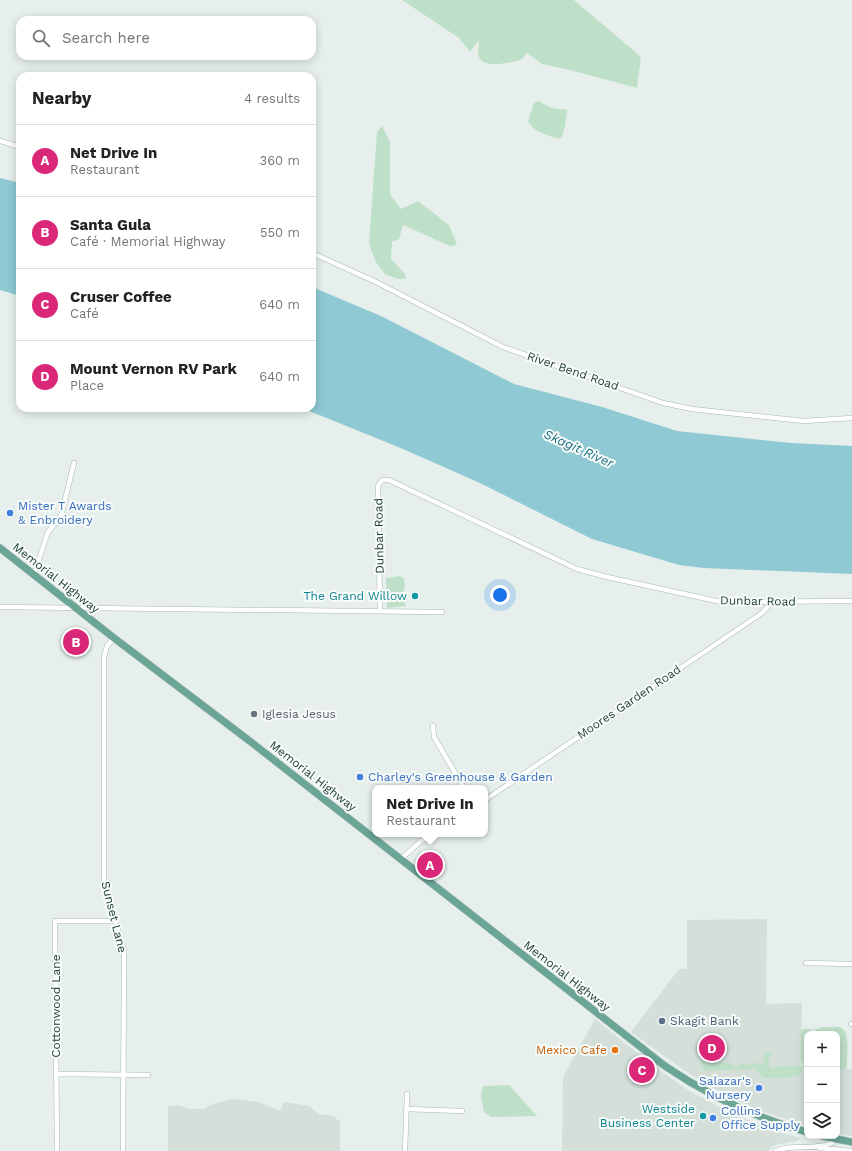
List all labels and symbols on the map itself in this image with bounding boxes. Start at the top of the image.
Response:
street label: River Bend Road [525,349,621,393]
water label: Skagit River [542,426,617,471]
street label: Dunbar Road [371,498,387,574]
place label: Mister T Awards & Enbroidery [18,499,112,527]
marker: Mister T Awards & Enbroidery [5,508,15,518]
street label: Memorial Highway [10,540,103,617]
your location [490,585,510,605]
place label: The Grand Willow [303,589,407,603]
marker: The Grand Willow [410,591,420,601]
street label: Dunbar Road [720,593,796,609]
pin: B [63,627,89,657]
street label: Moores Garden Road [574,662,684,742]
place label: Iglesia Jesus [262,707,336,721]
marker: Iglesia Jesus [249,709,259,719]
street label: Memorial Highway [267,738,360,815]
place label: Charley's Greenhouse & Garden [368,770,553,784]
marker: Charley's Greenhouse & Garden [355,772,365,782]
pin: A [417,850,443,880]
street label: Sunset Lane [98,880,130,954]
street label: Memorial Highway [521,938,614,1015]
street label: Cottonwood Lane [49,954,63,1058]
place label: Skagit Bank [670,1014,739,1028]
marker: Skagit Bank [657,1016,667,1026]
pin: D [699,1033,725,1063]
place label: Mexico Cafe [536,1043,607,1057]
marker: Mexico Cafe [610,1045,620,1055]
pin: C [629,1055,655,1085]
place label: Salazar's Nursery [699,1074,752,1102]
marker: Salazar's Nursery [754,1083,764,1093]
place label: Westside Business Center [600,1102,695,1130]
place label: Collins Office Supply [721,1104,801,1132]
marker: Westside Business Center [698,1111,708,1121]
marker: Collins Office Supply [708,1113,718,1123]

